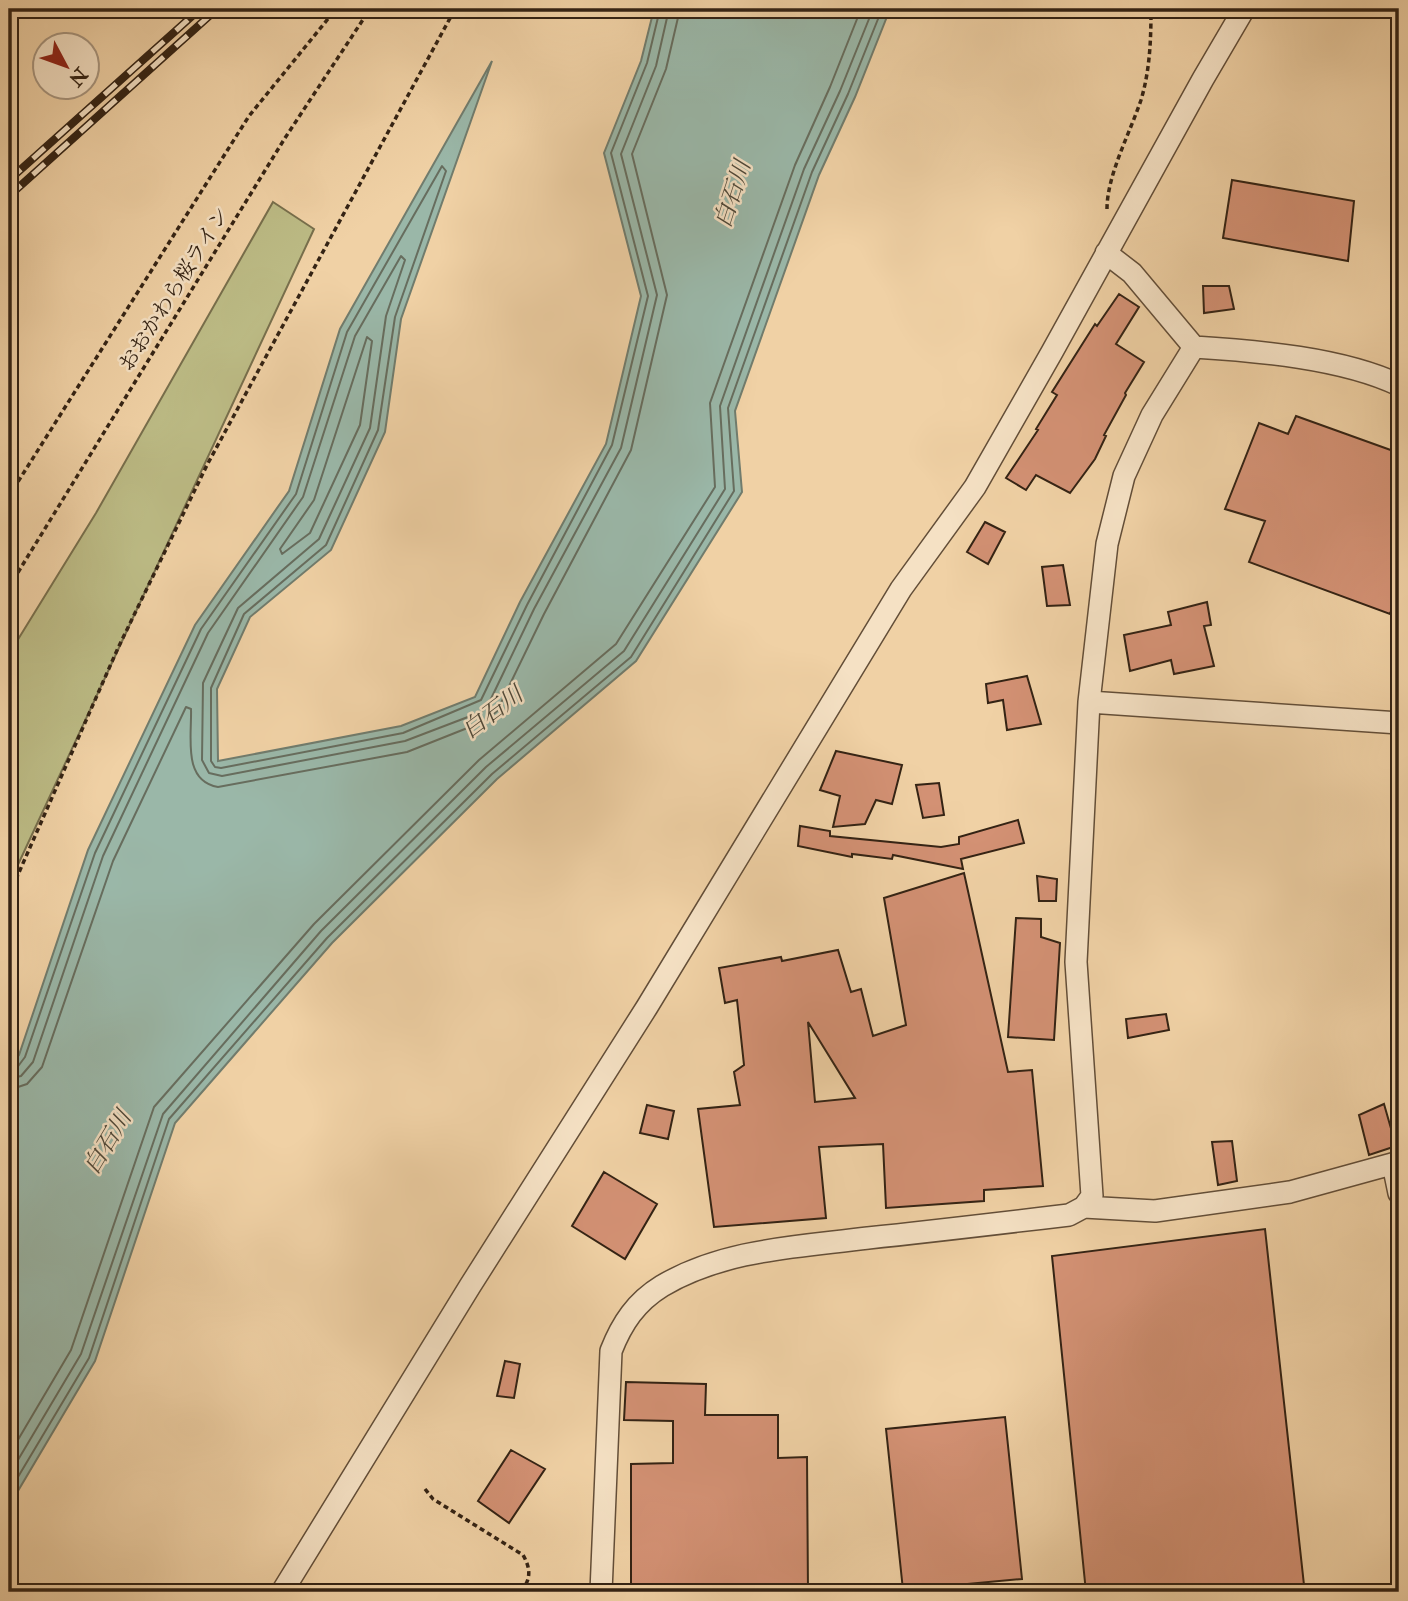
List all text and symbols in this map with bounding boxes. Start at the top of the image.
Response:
north arrow [32,32,102,102]
text: N [63,61,93,92]
water label: 白石川 [708,154,758,231]
street label: おおかわら桜ライン [113,202,236,376]
water label: 白石川 [456,678,531,745]
water label: 白石川 [77,1103,139,1179]

